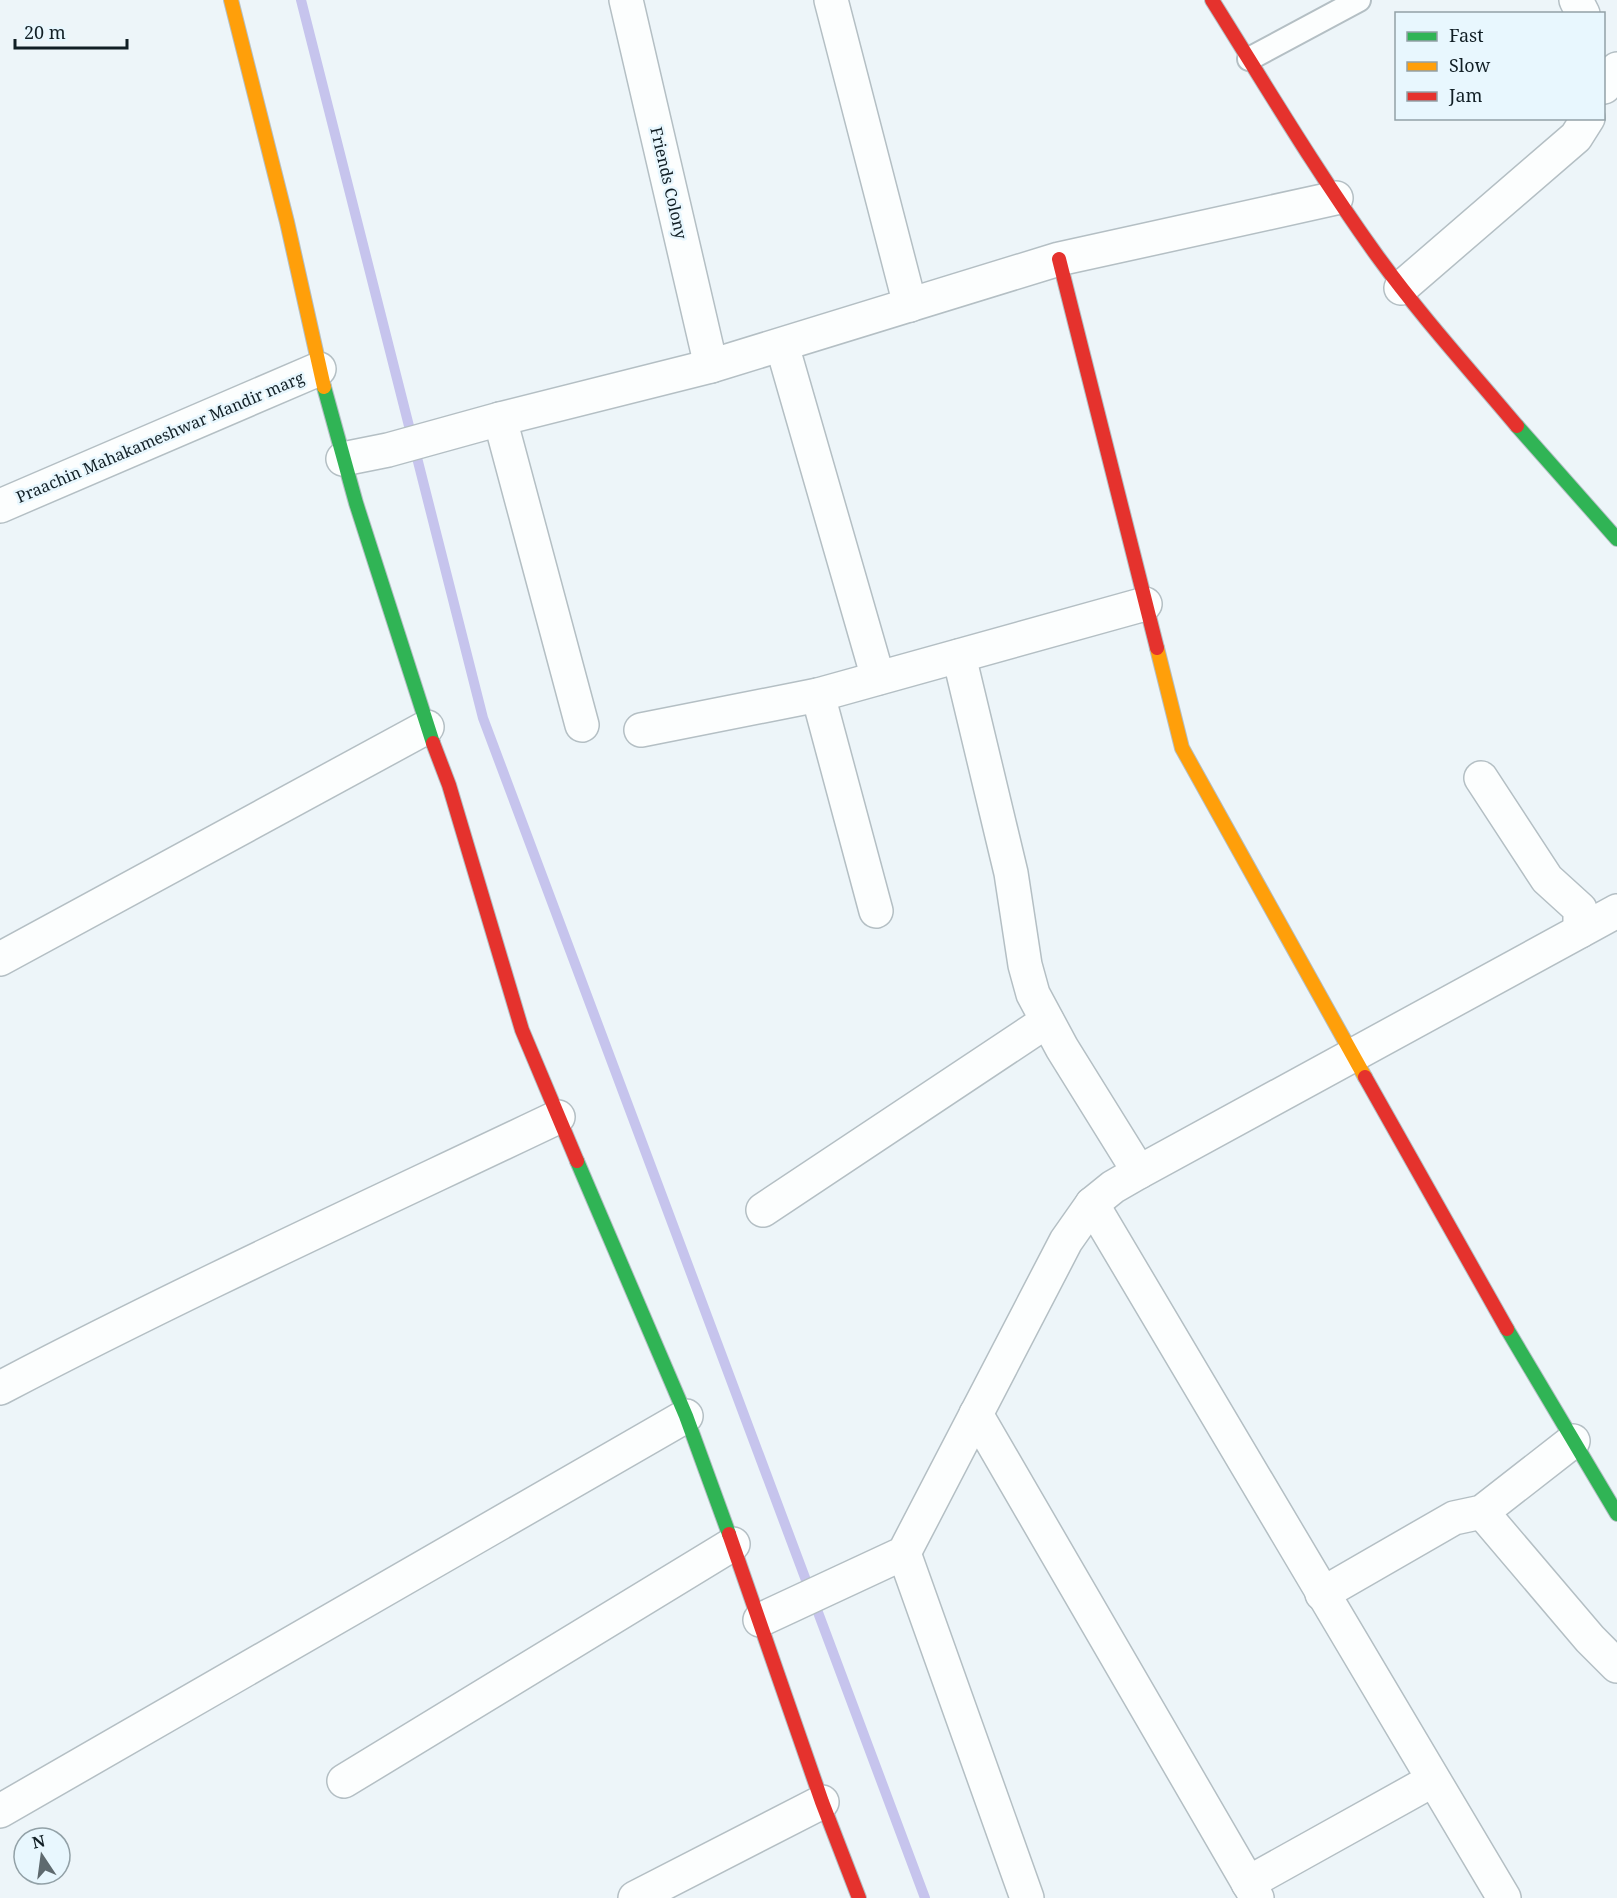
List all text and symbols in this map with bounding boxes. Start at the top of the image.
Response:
scale bar [15,12,128,50]
legend [1395,12,1605,120]
text: 20 m [24,20,66,44]
text: Fast [1449,23,1484,47]
text: Slow [1449,53,1491,77]
text: Jam [1448,83,1483,107]
street label: Friends Colony [645,125,693,242]
street label: Praachin Mahakameshwar Mandir marg [13,366,308,508]
north arrow [12,1826,72,1886]
text: N [30,1829,48,1854]

